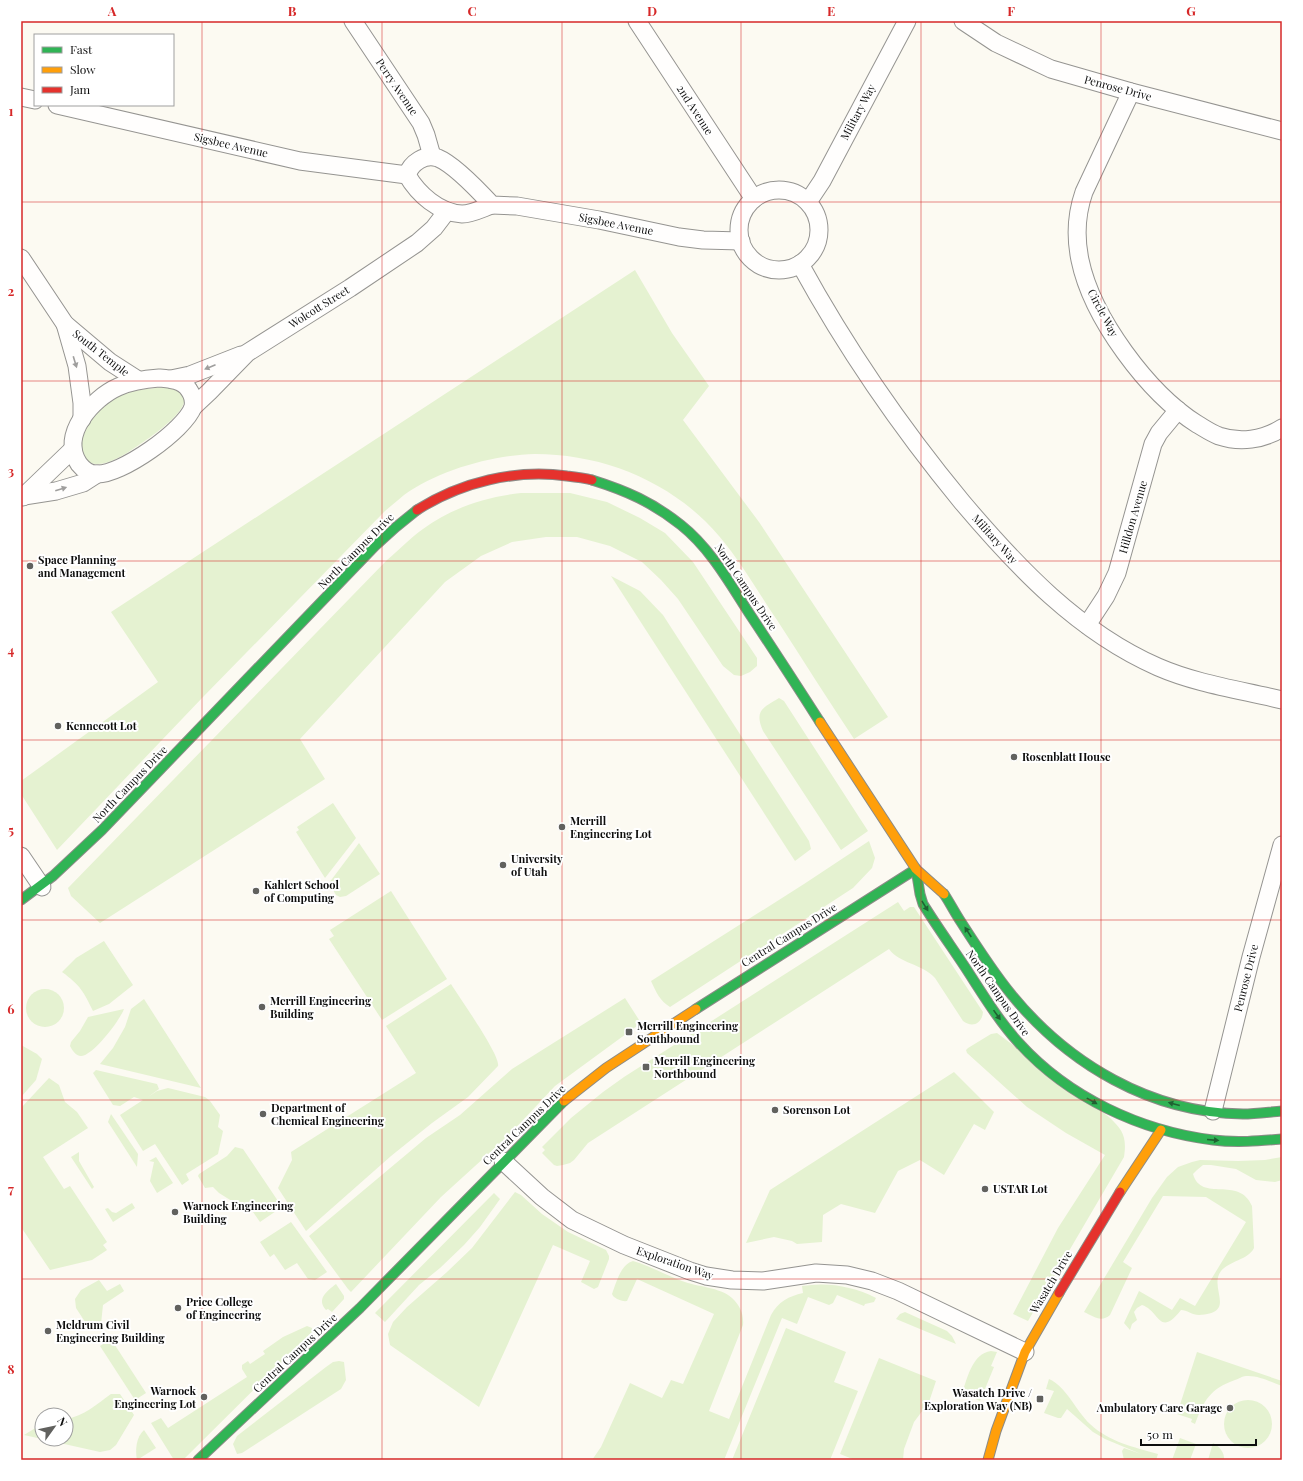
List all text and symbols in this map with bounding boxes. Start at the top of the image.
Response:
text: A [107,2,117,19]
text: B [288,2,297,19]
text: C [467,2,477,19]
text: D [647,2,657,19]
text: E [827,2,835,19]
text: F [1007,2,1015,19]
text: G [1186,2,1196,19]
legend [34,34,174,106]
text: Fast [70,41,93,57]
street label: Perry Avenue [373,55,422,118]
text: Slow [70,61,96,77]
street label: Penrose Drive [1083,71,1154,104]
text: Jam [69,81,91,97]
street label: Military Way [837,81,879,142]
street label: 2nd Avenue [674,82,717,138]
text: 1 [9,102,14,119]
street label: Sigsbee Avenue [192,129,270,160]
street label: Sigsbee Avenue [577,209,655,238]
text: 2 [8,282,15,299]
street label: Wolcott Street [285,282,352,332]
street label: Circle Way [1085,286,1123,340]
street label: South Temple [70,326,133,380]
one-way arrow [72,356,78,368]
one-way arrow [205,364,216,370]
text: 3 [8,462,14,479]
street label: Hilldon Avenue [1115,478,1150,555]
one-way arrow [56,486,68,492]
street label: North Campus Drive [314,509,397,592]
street label: Military Way [969,511,1022,567]
street label: North Campus Drive [712,540,781,633]
place label: Space Planning and Management [38,552,125,580]
marker: Space Planning and Management [25,561,35,571]
text: 4 [8,641,15,658]
place label: Kennecott Lot [66,718,137,733]
marker: Kennecott Lot [53,721,63,731]
street label: North Campus Drive [89,742,171,825]
place label: Rosenblatt House [1022,749,1111,764]
marker: Rosenblatt House [1009,752,1019,762]
place label: Merrill Engineering Lot [570,813,652,841]
text: 5 [8,821,14,838]
marker: Merrill Engineering Lot [557,822,567,832]
place label: University of Utah [511,851,563,879]
marker: University of Utah [498,860,508,870]
place label: Kahlert School of Computing [264,877,339,905]
marker: Kahlert School of Computing [251,886,261,896]
street label: Central Campus Drive [738,899,840,970]
one-way arrow [921,901,929,911]
one-way arrow [964,927,972,937]
street label: Penrose Drive [1230,942,1261,1013]
street label: North Campus Drive [963,947,1034,1039]
place label: Merrill Engineering Building [270,993,372,1021]
text: 6 [7,1000,15,1017]
marker: Merrill Engineering Building [257,1002,267,1012]
one-way arrow [993,1009,1001,1020]
place label: Merrill Engineering Southbound [637,1018,739,1046]
marker: Merrill Engineering Southbound [624,1027,634,1037]
place label: Merrill Engineering Northbound [654,1053,756,1081]
marker: Merrill Engineering Northbound [641,1062,651,1072]
street label: Central Campus Drive [479,1081,569,1168]
one-way arrow [1086,1098,1098,1104]
place label: Department of Chemical Engineering [271,1100,385,1128]
one-way arrow [1168,1101,1180,1107]
place label: Sorenson Lot [783,1102,850,1117]
marker: Sorenson Lot [770,1105,780,1115]
marker: Department of Chemical Engineering [258,1109,268,1119]
one-way arrow [1207,1136,1219,1143]
text: 7 [8,1180,14,1197]
place label: USTAR Lot [993,1181,1048,1196]
marker: USTAR Lot [980,1184,990,1194]
place label: Warnock Engineering Building [182,1198,294,1226]
marker: Warnock Engineering Building [170,1207,180,1217]
street label: Exploration Way [635,1242,716,1283]
street label: Wasatch Drive [1025,1247,1075,1317]
place label: Price College of Engineering [186,1294,262,1322]
marker: Price College of Engineering [173,1303,183,1313]
street label: Central Campus Drive [249,1309,340,1396]
place label: Meldrum Civil Engineering Building [56,1317,165,1345]
marker: Meldrum Civil Engineering Building [43,1326,53,1336]
text: 8 [7,1360,15,1377]
place label: Warnock Engineering Lot [114,1383,197,1411]
place label: Wasatch Drive / Exploration Way (NB) [924,1385,1032,1413]
marker: Warnock Engineering Lot [199,1392,209,1402]
marker: Wasatch Drive / Exploration Way (NB) [1035,1394,1045,1404]
place label: Ambulatory Care Garage [1096,1400,1222,1415]
marker: Ambulatory Care Garage [1225,1403,1235,1413]
north arrow [34,1407,74,1447]
text: N [54,1414,71,1429]
scale bar [1141,1421,1256,1447]
text: 50 m [1147,1426,1173,1442]

